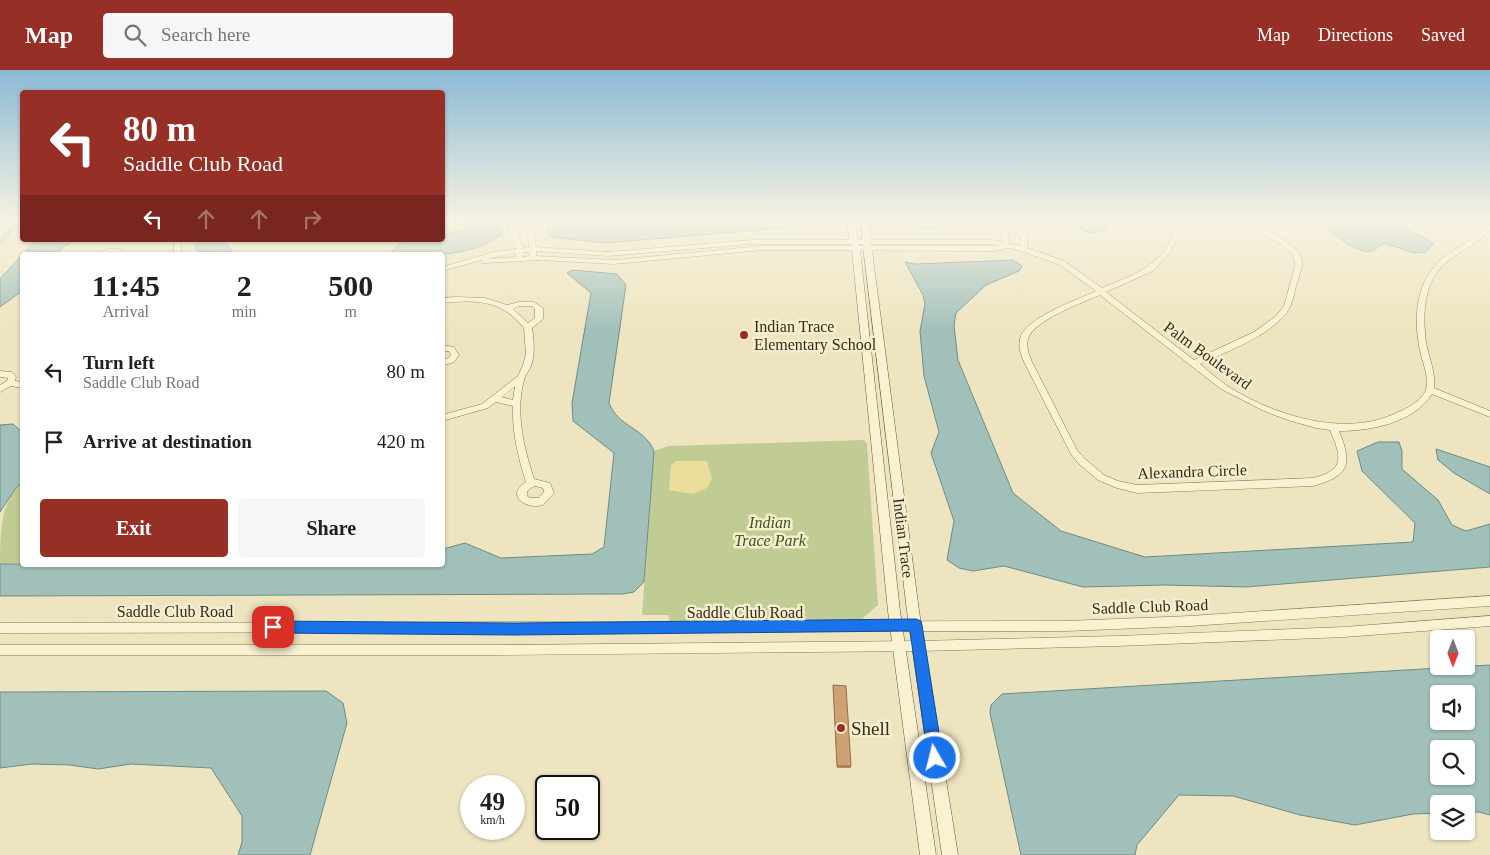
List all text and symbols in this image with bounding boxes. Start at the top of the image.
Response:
search box [103,13,453,58]
icon: search [121,21,149,49]
text: Map [25,22,73,48]
text: Search here [161,24,250,45]
text: Map [1257,25,1290,45]
text: Directions [1318,25,1393,45]
text: Saved [1421,25,1465,45]
icon: left [40,110,105,175]
text: 80 m [123,110,196,149]
text: Saddle Club Road [123,151,283,176]
icon: left [139,205,167,233]
icon: ahead [192,205,220,233]
icon: ahead [245,205,273,233]
icon: right [298,205,326,233]
text: 11:45 [92,269,160,302]
text: 2 [237,269,252,302]
text: 500 [328,269,373,302]
text: Arrival [103,303,149,320]
text: min [232,303,257,320]
text: m [345,303,357,320]
place label: Indian Trace Elementary School [754,318,877,354]
street label: Palm Boulevard [1161,318,1255,393]
marker: Indian Trace Elementary School [738,329,750,341]
text: Turn left [83,352,155,373]
icon: left [40,358,68,386]
text: 80 m [386,361,425,382]
text: Saddle Club Road [83,374,199,391]
icon: arrive [40,428,68,456]
text: Arrive at destination [83,431,252,452]
text: 420 m [377,431,425,452]
street label: Alexandra Circle [1137,461,1247,482]
street label: Indian Trace [890,497,917,579]
button: Exit [40,499,228,557]
button: Share [238,499,425,557]
park label: Indian Trace Park [734,514,807,549]
street label: Saddle Club Road [1092,596,1208,617]
street label: Saddle Club Road [117,603,233,620]
street label: Saddle Club Road [687,604,803,621]
pin [252,606,294,648]
icon: arrive [259,613,287,641]
north arrow [1430,630,1475,675]
map controls [1430,630,1475,840]
button: sound [1430,685,1475,730]
place label: Shell [851,718,890,739]
marker: Shell [835,722,847,734]
position arrow [908,731,960,783]
button: search [1430,740,1475,785]
speed limit sign: 50 [535,775,600,840]
text: 49 [480,788,505,815]
button: layers [1430,795,1475,840]
text: km/h [480,813,505,827]

